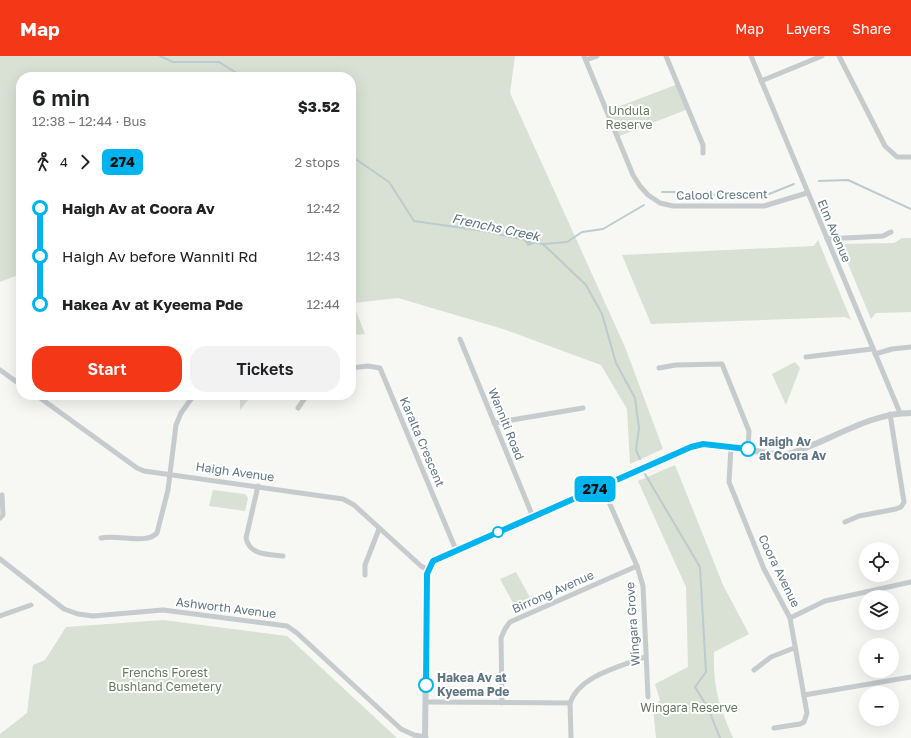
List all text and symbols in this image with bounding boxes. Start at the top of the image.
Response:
text: Map [20,17,60,40]
text: Map [735,20,764,37]
text: Layers [786,20,830,37]
text: Share [852,20,891,37]
text: 6 min [32,84,90,111]
text: $3.52 [298,97,340,115]
park label: Undula Reserve [606,103,652,132]
text: 12:38 – 12:44 · Bus [32,113,146,129]
icon: walk [32,151,54,173]
icon: forward [74,151,96,173]
text: 274 [110,153,135,170]
text: 4 [60,154,68,170]
text: 2 stops [294,154,340,170]
street label: Calool Crescent [676,186,768,203]
street label: Elm Avenue [814,197,854,265]
text: Haigh Av at Coora Av [62,199,215,217]
text: 12:42 [307,200,340,216]
water label: Frenchs Creek [450,210,543,244]
text: Haigh Av before Wanniti Rd [62,247,257,265]
text: 12:43 [307,248,340,264]
text: Hakea Av at Kyeema Pde [62,295,243,313]
text: 12:44 [306,296,340,312]
button: Start [32,346,182,392]
button: Tickets [190,346,340,392]
street label: Wanniti Road [485,386,528,462]
street label: Karalta Crescent [397,395,448,489]
place label: Haigh Av at Coora Av [759,434,827,463]
marker: Haigh Av at Coora Av [740,441,756,457]
street label: Haigh Avenue [195,459,275,484]
line badge: 274 [572,476,618,502]
text: 274 [583,480,607,497]
unlabelled marker [492,526,504,538]
street label: Coora Avenue [755,532,804,610]
map controls [859,542,899,726]
button: locate [859,542,899,582]
street label: Birrong Avenue [510,567,596,616]
street label: Wingara Grove [622,582,643,666]
button: layers [859,590,899,630]
street label: Ashworth Avenue [175,594,277,621]
button: + [859,638,899,678]
park label: Frenchs Forest Bushland Cemetery [108,665,222,694]
place label: Hakea Av at Kyeema Pde [437,670,509,699]
marker: Hakea Av at Kyeema Pde [418,677,434,693]
button: − [859,686,899,726]
park label: Wingara Reserve [640,700,738,715]

